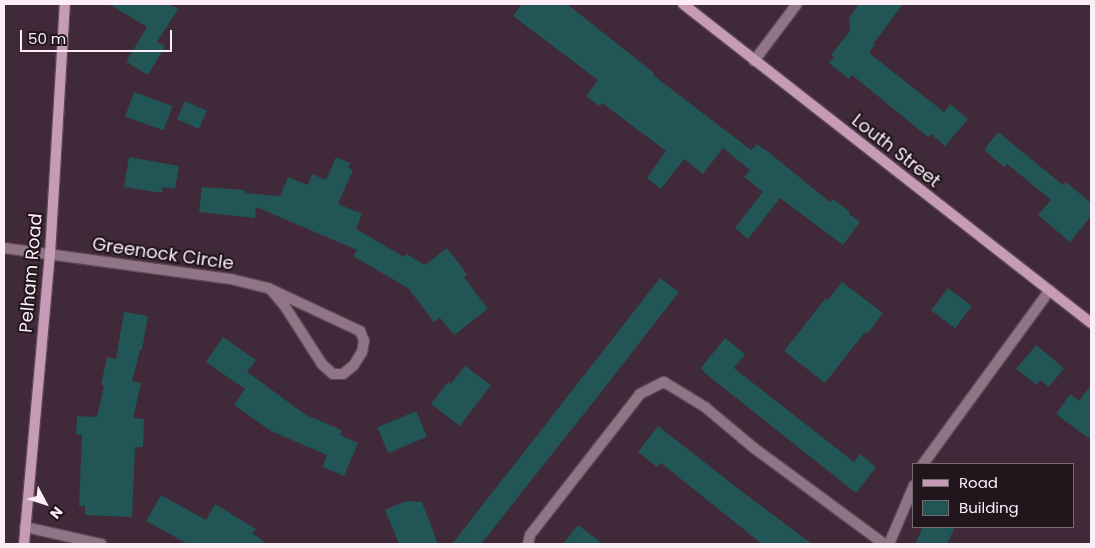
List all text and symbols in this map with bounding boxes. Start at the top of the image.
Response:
scale bar [22,20,175,52]
text: 50 m [28,28,66,49]
street label: Louth Street [847,110,945,192]
street label: Pelham Road [15,212,47,334]
street label: Greenock Circle [91,233,235,275]
legend [912,463,1075,528]
text: Road [959,472,998,493]
north arrow [20,478,70,528]
text: Building [959,497,1019,518]
text: N [45,502,68,523]

